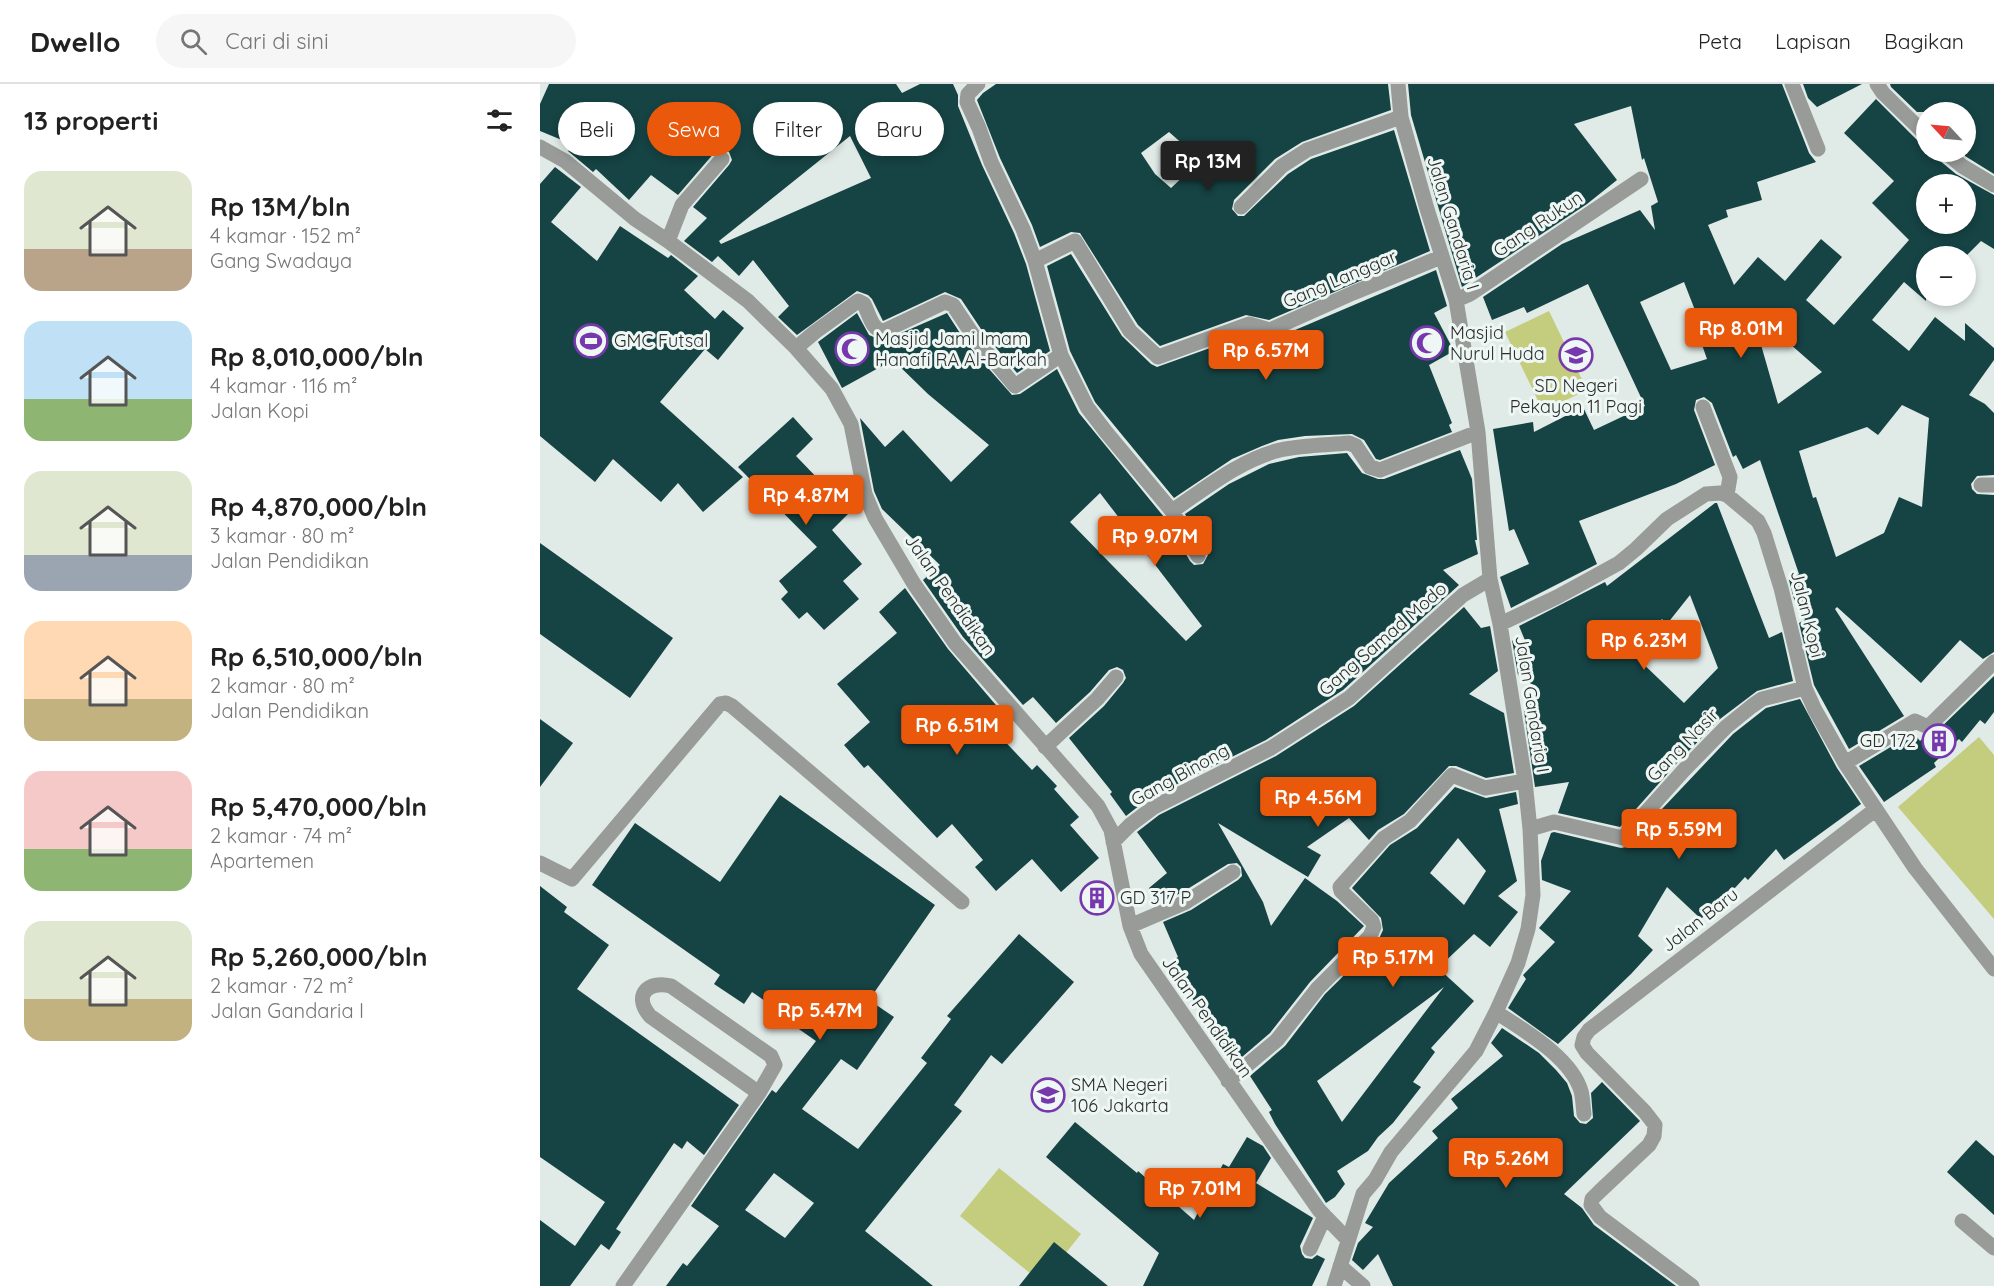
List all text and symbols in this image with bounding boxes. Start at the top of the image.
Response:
search box [156,14,576,68]
text: Dwello [30,24,120,59]
icon: search [177,25,210,58]
text: Cari di sini [225,27,329,55]
text: Peta [1698,28,1742,54]
text: Lapisan [1775,28,1851,54]
text: Bagikan [1884,28,1964,54]
chip: Beli [558,102,635,156]
chip: Sewa [647,102,741,156]
chip: Filter [753,102,843,156]
chip: Baru [855,102,944,156]
north arrow [1916,102,1976,162]
map controls [1916,102,1976,306]
text: 13 properti [24,104,158,137]
icon: filters [483,104,516,137]
pin: Rp 13M [1159,141,1257,192]
text: Rp 13M [1175,148,1241,173]
street label: Jalan Gandaria I [1422,153,1485,292]
button: + [1916,174,1976,234]
street label: Gang Rukun [1489,185,1587,262]
text: Rp 13M/bln [210,190,350,223]
icon: home [72,195,144,267]
text: 4 kamar · 152 m² [210,223,361,248]
street label: Gang Langgar [1279,244,1400,313]
button: − [1916,246,1976,306]
text: Gang Swadaya [210,248,352,273]
pin: Rp 8.01M [1679,308,1803,359]
text: Rp 8.01M [1699,315,1783,340]
place label: Masjid Nurul Huda [1450,321,1545,365]
sports icon: GMC Futsal [573,323,609,359]
mosque icon: Masjid Nurul Huda [1409,325,1445,361]
place label: Masjid Jami Imam Hanafi RA Al-Barkah [875,327,1047,371]
place label: GMC Futsal [614,329,708,352]
pin: Rp 6.57M [1204,330,1328,381]
mosque icon: Masjid Jami Imam Hanafi RA Al-Barkah [834,331,870,367]
text: Rp 6.57M [1223,337,1309,362]
school or university icon: SD Negeri Pekayon 11 Pagi [1558,337,1594,373]
text: Rp 8,010,000/bln [210,340,424,373]
icon: home [72,345,144,417]
text: 4 kamar · 116 m² [210,373,357,398]
place label: SD Negeri Pekayon 11 Pagi [1510,374,1642,418]
text: Jalan Kopi [210,398,309,423]
pin: Rp 4.87M [744,475,868,526]
text: Rp 4.87M [763,482,849,507]
text: Rp 4,870,000/bln [210,490,427,523]
icon: home [72,495,144,567]
pin: Rp 9.07M [1093,516,1217,567]
text: 3 kamar · 80 m² [210,523,354,548]
text: Rp 9.07M [1112,523,1198,548]
street label: Jalan Pendidikan [900,530,1001,660]
text: Jalan Pendidikan [210,548,369,573]
street label: Jalan Kopi [1786,568,1829,660]
street label: Gang Samad Modo [1314,577,1451,700]
pin: Rp 6.23M [1582,620,1706,671]
text: Rp 6.23M [1601,627,1687,652]
street label: Jalan Gandaria I [1510,634,1555,774]
text: Rp 6,510,000/bln [210,640,423,673]
icon: home [72,645,144,717]
text: 2 kamar · 80 m² [210,673,355,698]
text: Jalan Pendidikan [210,698,369,723]
street label: Gang Nasir [1642,703,1723,786]
pin: Rp 6.51M [895,705,1019,756]
text: Rp 6.51M [915,712,999,737]
building icon: GD 172 [1921,723,1957,759]
place label: GD 172 [1860,729,1916,752]
street label: Gang Binong [1127,738,1233,811]
pin: Rp 4.56M [1256,777,1380,828]
text: Rp 4.56M [1274,784,1362,809]
text: Rp 5,470,000/bln [210,790,427,823]
icon: home [72,795,144,867]
pin: Rp 5.59M [1617,809,1741,860]
text: Rp 5.59M [1636,816,1722,841]
text: 2 kamar · 74 m² [210,823,352,848]
text: Apartemen [210,848,314,873]
building icon: GD 317 P [1079,880,1115,916]
street label: Jalan Baru [1657,882,1743,957]
place label: GD 317 P [1120,886,1191,909]
pin: Rp 5.17M [1331,937,1455,988]
text: Rp 5,260,000/bln [210,940,427,973]
text: Rp 5.17M [1352,944,1434,969]
icon: home [72,945,144,1017]
street label: Jalan Pendidikan [1157,952,1258,1082]
text: 2 kamar · 72 m² [210,973,354,998]
pin: Rp 5.47M [758,990,882,1041]
text: Rp 5.47M [777,997,863,1022]
text: Jalan Gandaria I [210,998,364,1023]
place label: SMA Negeri 106 Jakarta [1071,1073,1169,1117]
school or university icon: SMA Negeri 106 Jakarta [1030,1077,1066,1113]
pin: Rp 5.26M [1444,1138,1568,1189]
text: Rp 5.26M [1463,1145,1549,1170]
pin: Rp 7.01M [1138,1168,1262,1219]
text: Rp 7.01M [1159,1175,1241,1200]

